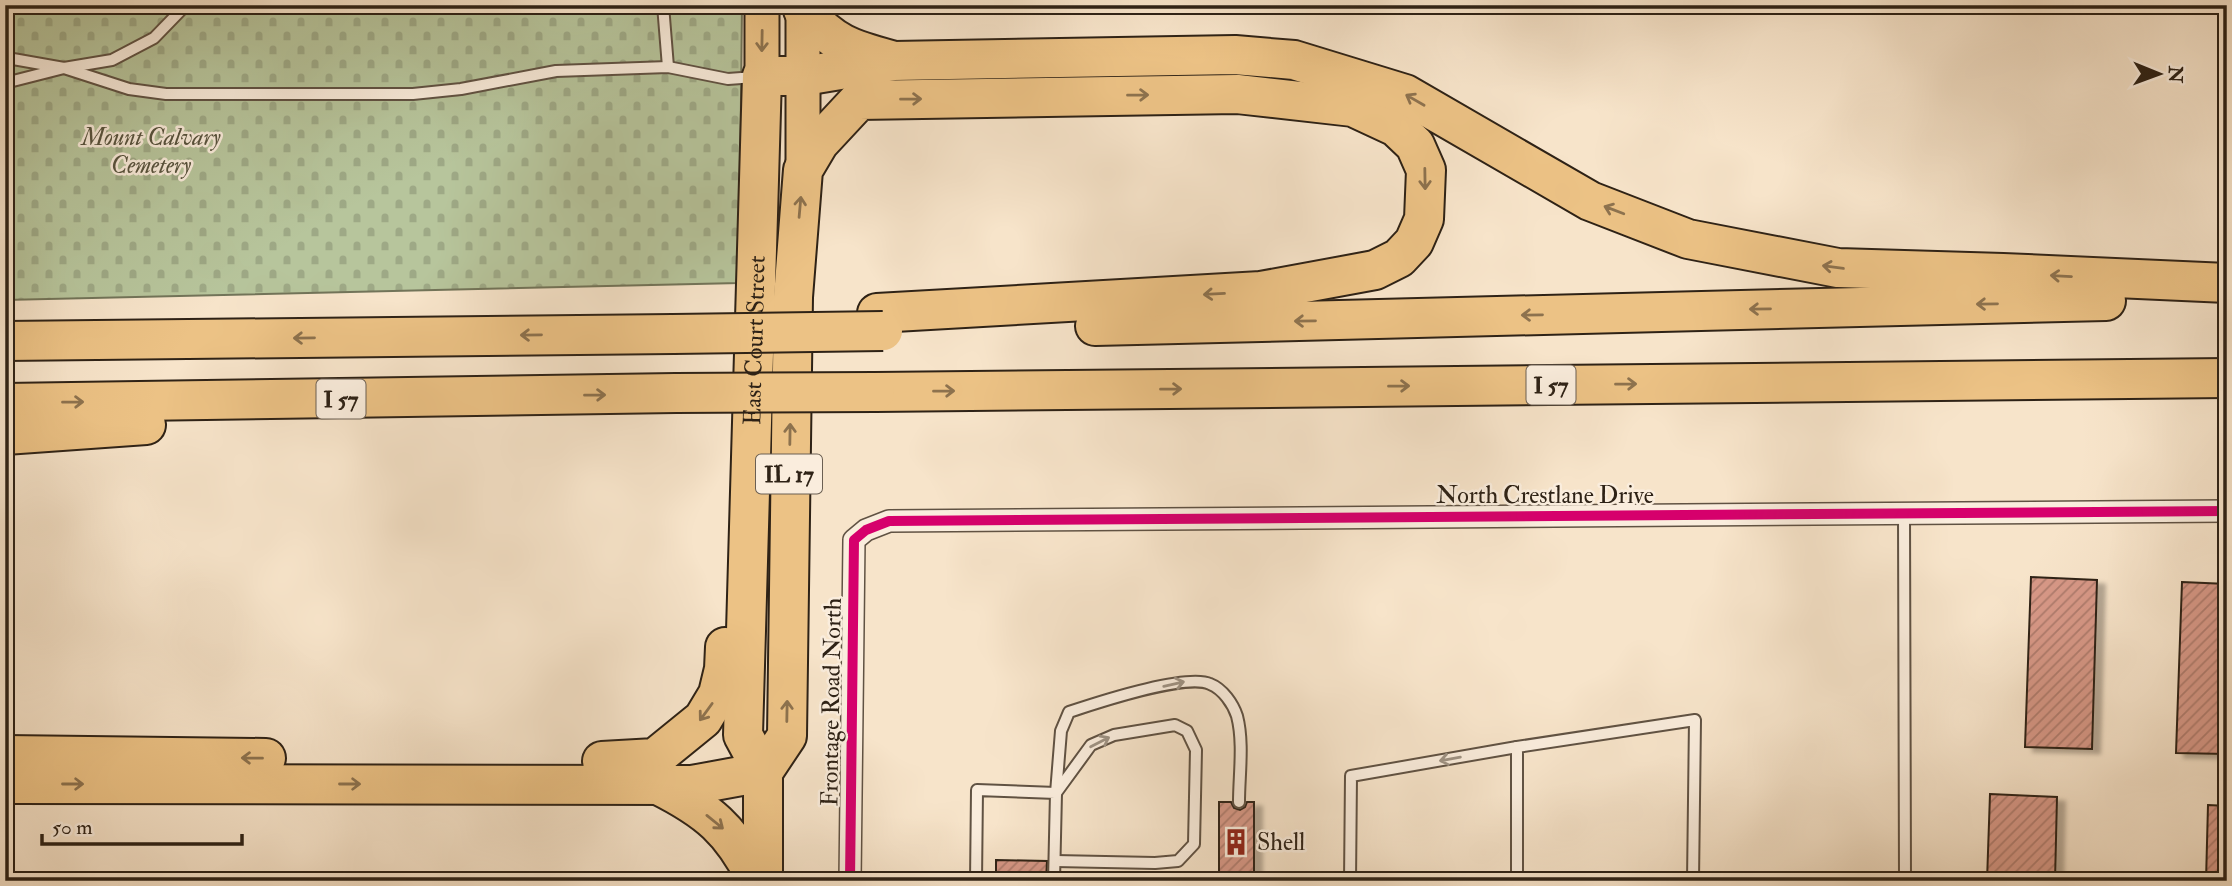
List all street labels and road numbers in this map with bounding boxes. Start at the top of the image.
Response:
street label: East Court Street [737,255,773,425]
road number: I 57 [1526,366,1576,404]
road number: I 57 [316,380,366,418]
road number: IL 17 [756,454,822,494]
street label: North Crestlane Drive [1436,480,1654,511]
street label: Frontage Road North [814,597,849,807]

